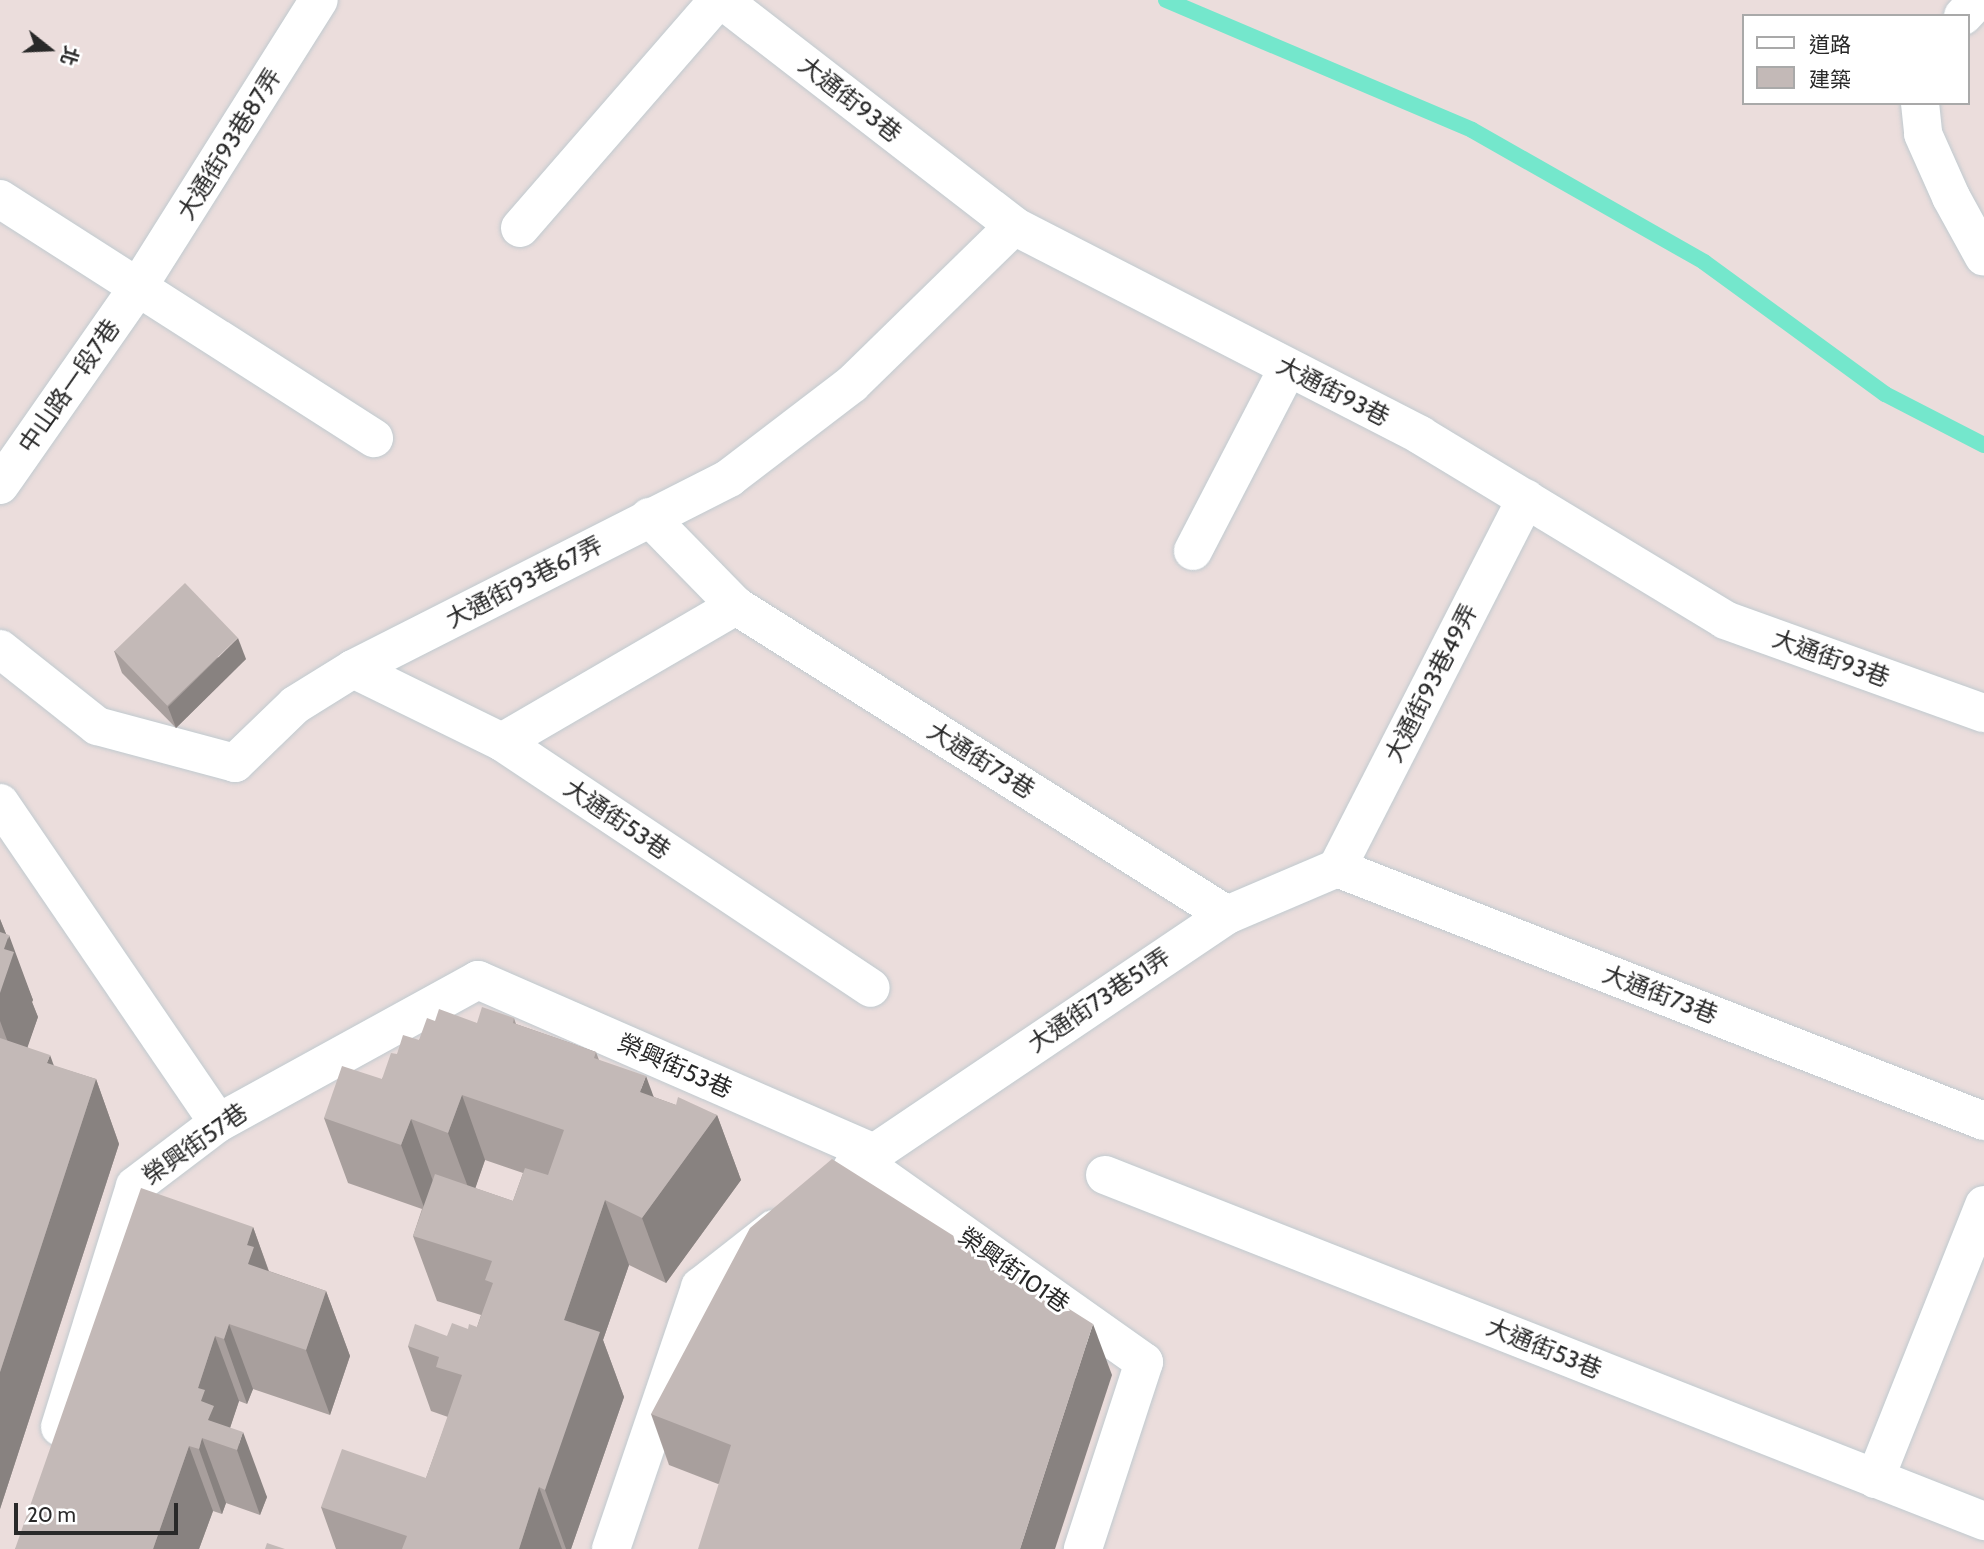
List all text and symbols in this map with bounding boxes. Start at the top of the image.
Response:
north arrow [14,14,84,84]
legend [1742,14,1970,105]
text: 道路 [1809,32,1851,57]
text: 北 [56,43,83,68]
street label: 大通街93巷 [793,50,907,148]
street label: 大通街93巷87弄 [171,63,287,225]
text: 建築 [1809,67,1851,92]
street label: 中山路一段7巷 [12,314,126,458]
street label: 大通街93巷 [1272,350,1394,432]
street label: 大通街93巷67弄 [441,530,607,634]
street label: 大通街93巷49弄 [1379,599,1483,767]
street label: 大通街93巷 [1768,623,1894,693]
street label: 大通街73巷 [922,716,1040,804]
street label: 大通街53巷 [558,773,676,865]
street label: 大通街73巷51弄 [1022,942,1176,1058]
street label: 大通街73巷 [1598,959,1722,1029]
street label: 榮興街53巷 [613,1028,737,1104]
street label: 榮興街57巷 [137,1097,253,1191]
street label: 榮興街101巷 [953,1221,1075,1319]
street label: 大通街53巷 [1482,1312,1606,1384]
scale bar [18,1490,182,1534]
text: 20 m [27,1502,76,1527]

